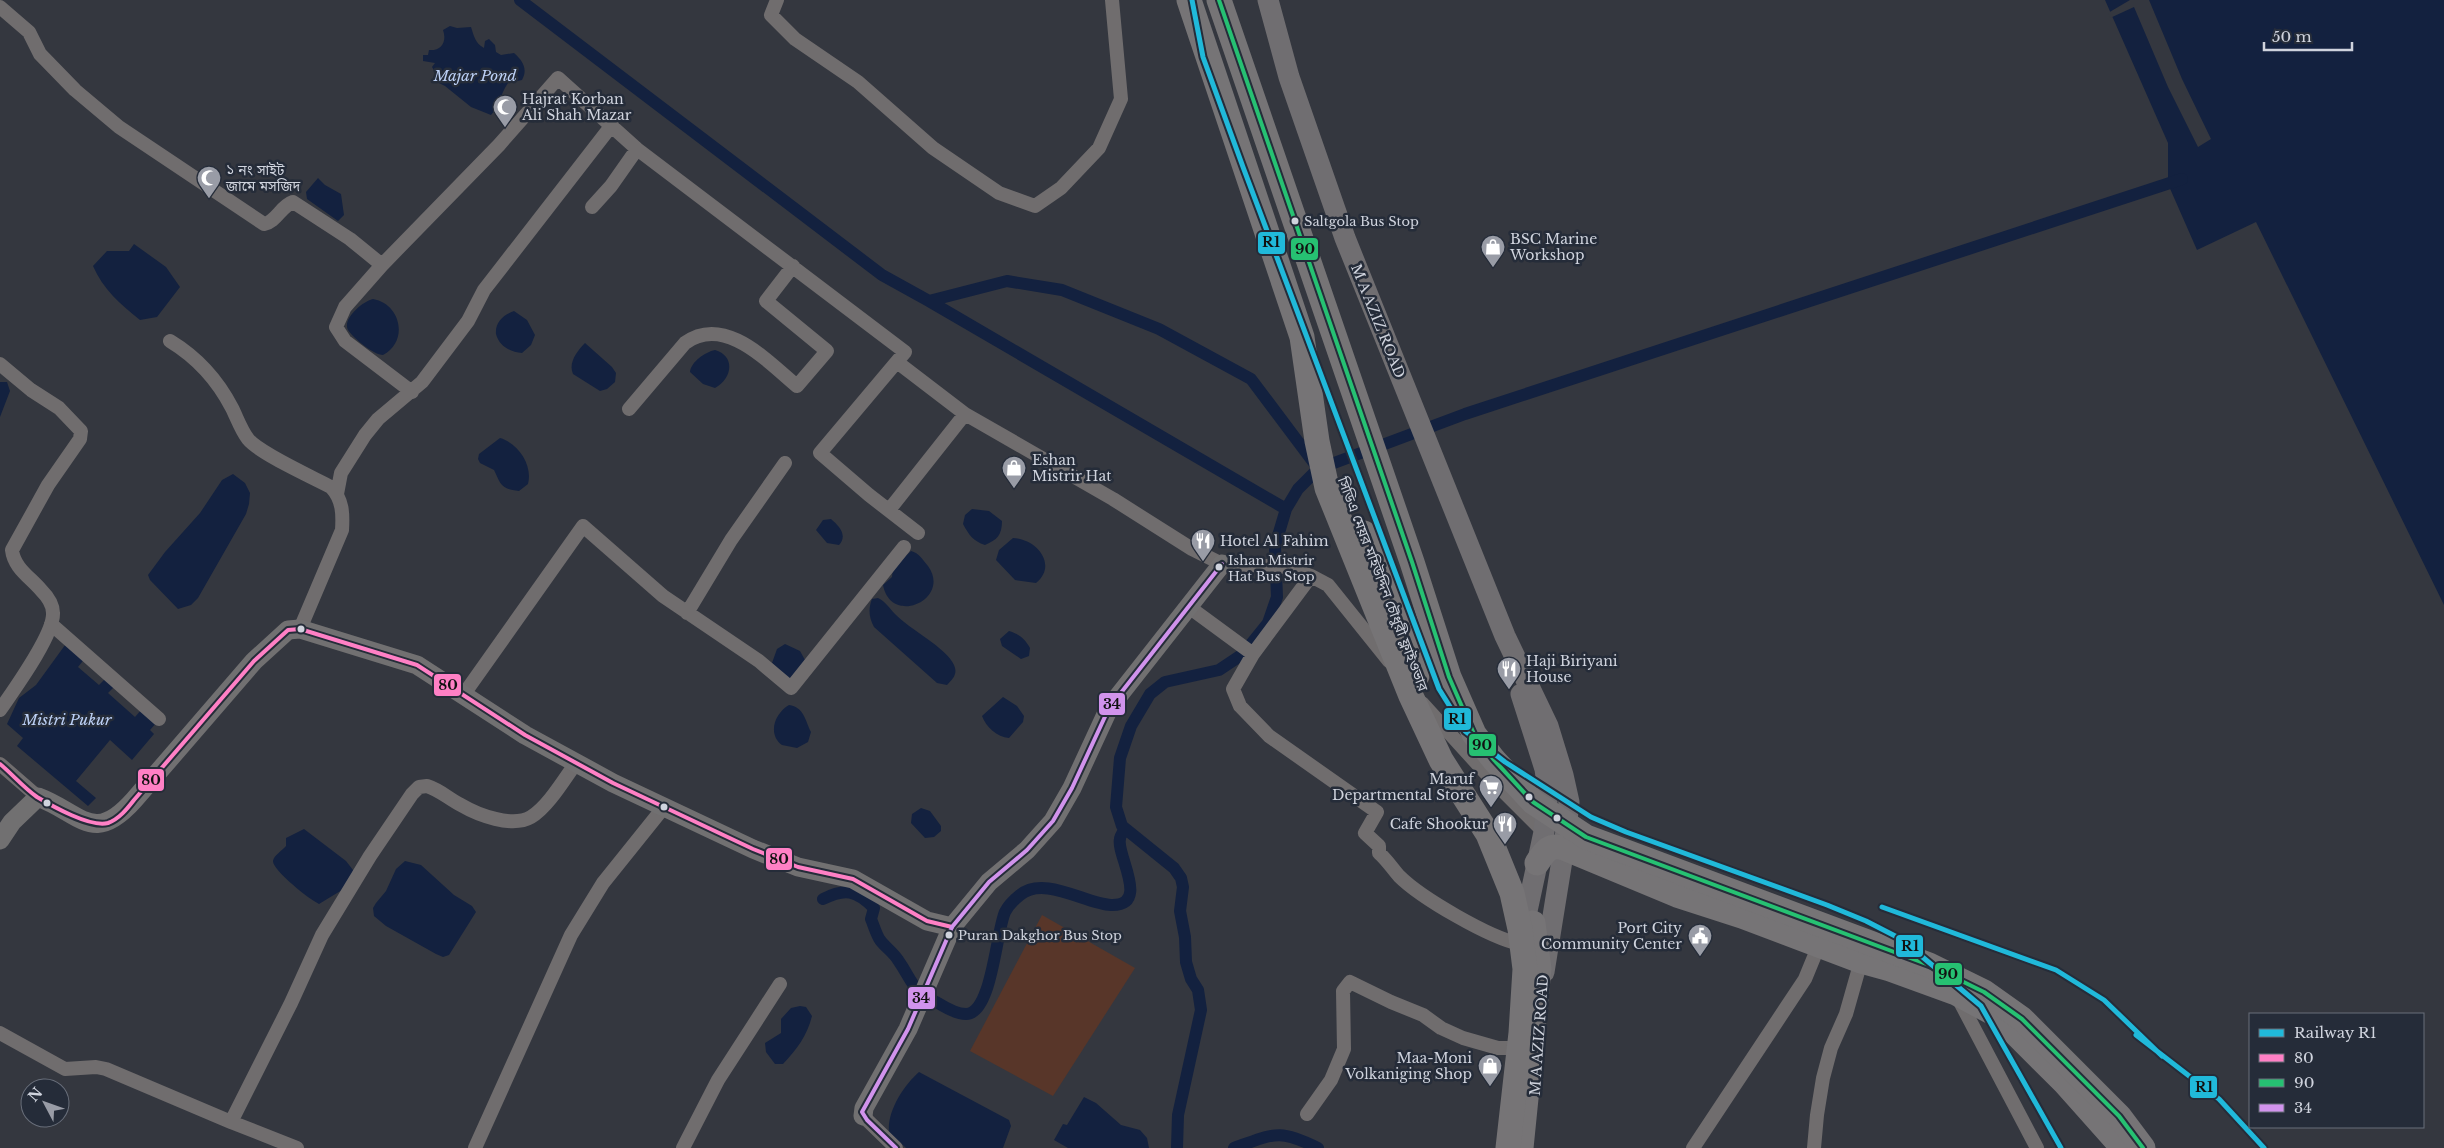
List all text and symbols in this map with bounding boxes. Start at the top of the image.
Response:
scale bar [2264,20,2352,52]
text: 50 m [2272,27,2312,46]
water label: Majar Pond [432,66,517,85]
place label: Hajrat Korban Ali Shah Mazar [521,90,632,124]
mosque icon: Hajrat Korban Ali Shah Mazar [492,94,518,128]
place label: ১ নং সাইট জামে মসজিদ [225,161,301,195]
mosque icon: ১ নং সাইট জামে মসজিদ [196,165,222,199]
place label: Saltgola Bus Stop [1304,213,1419,230]
marker: Saltgola Bus Stop [1290,216,1300,226]
place label: BSC Marine Workshop [1509,230,1597,264]
line badge: R1 [1257,231,1286,255]
text: R1 [1262,233,1280,251]
shop icon: BSC Marine Workshop [1480,234,1506,268]
line badge: 90 [1290,237,1319,261]
text: 90 [1295,240,1315,258]
street label: M A AZIZ ROAD [1347,261,1409,381]
place label: Eshan Mistrir Hat [1032,451,1112,485]
shop icon: Eshan Mistrir Hat [1001,455,1027,489]
street label: সিডিএ মেয়র মহিউদ্দিন চৌধুরী ফ্লাইওভার [1333,473,1433,694]
restaurant icon: Hotel Al Fahim [1190,528,1216,562]
place label: Hotel Al Fahim [1220,532,1329,550]
place label: Ishan Mistrir Hat Bus Stop [1228,552,1315,585]
marker: Ishan Mistrir Hat Bus Stop [1214,562,1224,572]
unlabelled marker [296,624,306,634]
place label: Haji Biriyani House [1526,652,1618,686]
restaurant icon: Haji Biriyani House [1496,656,1522,690]
line badge: 80 [433,673,462,697]
text: 80 [438,676,458,694]
line badge: 34 [1098,692,1126,716]
text: 34 [1103,695,1121,713]
line badge: R1 [1443,707,1472,731]
water label: Mistri Pukur [21,710,113,729]
text: R1 [1448,710,1466,728]
line badge: 90 [1468,733,1497,757]
text: 90 [1472,736,1492,754]
line badge: 80 [137,768,165,792]
place label: Maruf Departmental Store [1332,770,1476,804]
text: 80 [141,771,161,789]
supermarket icon: Maruf Departmental Store [1478,774,1504,808]
unlabelled marker [1524,792,1534,802]
unlabelled marker [42,798,52,808]
unlabelled marker [659,802,669,812]
restaurant icon: Cafe Shookur [1492,811,1518,845]
unlabelled marker [1552,813,1562,823]
place label: Cafe Shookur [1390,815,1488,833]
line badge: 80 [765,847,793,871]
text: 80 [769,850,789,868]
place label: Port City Community Center [1541,919,1682,953]
public building icon: Port City Community Center [1687,923,1713,957]
place label: Puran Dakghor Bus Stop [958,927,1122,944]
marker: Puran Dakghor Bus Stop [944,930,954,940]
line badge: R1 [1895,934,1924,958]
text: R1 [1901,937,1919,955]
line badge: 90 [1934,962,1963,986]
text: 90 [1938,965,1958,983]
street label: M A AZIZ ROAD [1526,974,1552,1096]
line badge: 34 [907,986,936,1010]
text: 34 [912,989,930,1007]
legend [2249,1013,2424,1128]
text: Railway R1 [2294,1023,2377,1042]
text: 80 [2294,1048,2314,1067]
place label: Maa-Moni Volkaniging Shop [1344,1049,1472,1083]
shop icon: Maa-Moni Volkaniging Shop [1477,1053,1503,1087]
text: 90 [2294,1073,2314,1092]
line badge: R1 [2189,1075,2218,1099]
north arrow [20,1078,70,1128]
text: R1 [2195,1078,2213,1096]
text: N [24,1084,46,1105]
text: 34 [2294,1098,2312,1117]

